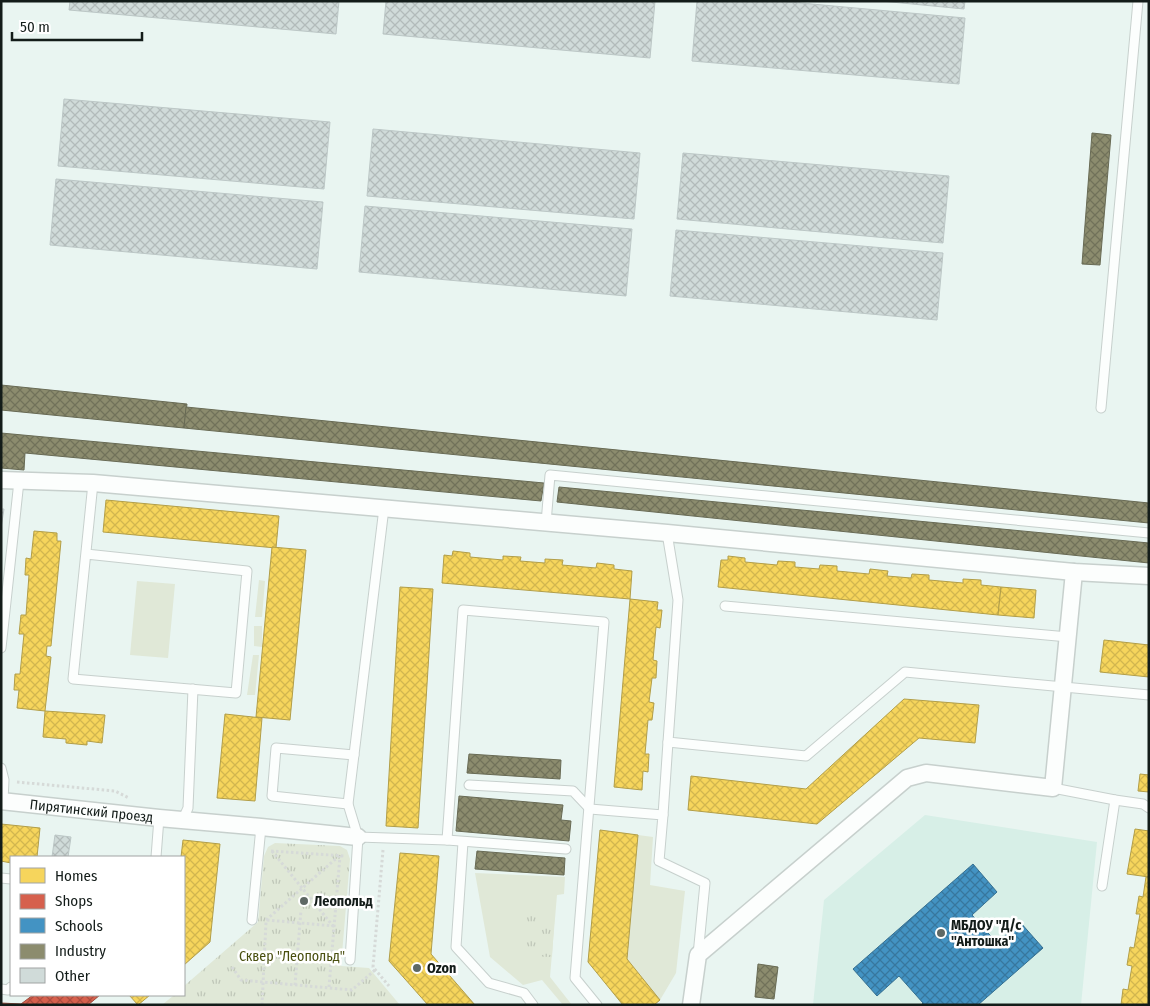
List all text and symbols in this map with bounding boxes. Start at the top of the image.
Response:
scale bar [12,10,142,42]
text: 50 m [20,18,50,36]
street label: Пирятинский проезд [29,796,154,826]
legend [10,856,185,996]
text: Homes [55,867,97,885]
text: Shops [55,892,93,910]
place label: Леопольд [314,893,373,910]
marker: Леопольд [298,895,310,907]
text: Schools [55,917,103,935]
place label: МБДОУ "Д/с "Антошка" [951,917,1022,950]
marker: МБДОУ "Д/с "Антошка" [935,927,947,939]
text: Industry [55,942,106,960]
park label: Сквер "Леопольд" [239,948,345,965]
place label: Ozon [427,960,456,977]
marker: Ozon [411,962,423,974]
text: Other [55,967,91,985]

